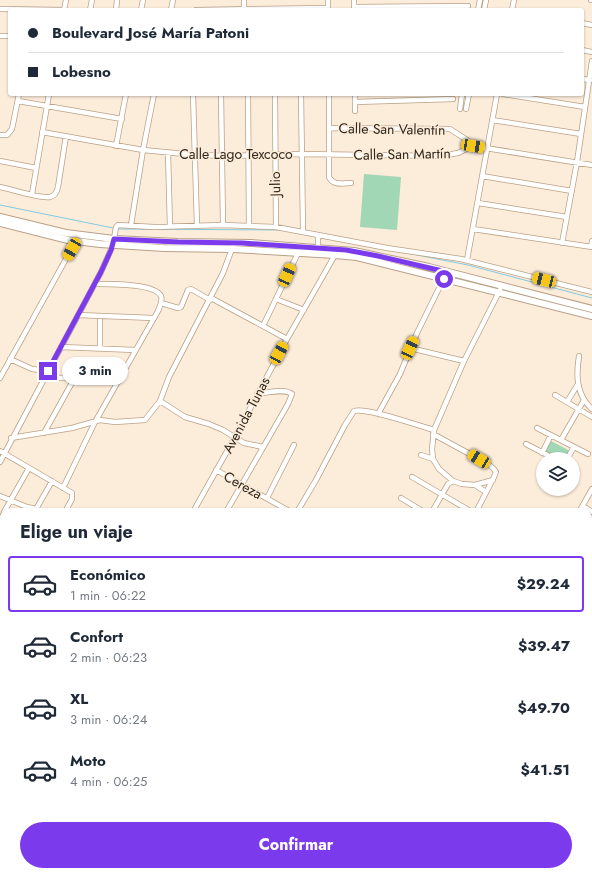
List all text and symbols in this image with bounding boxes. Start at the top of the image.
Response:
text: Boulevard José María Patoni [52,22,249,44]
text: Lobesno [52,61,111,83]
street label: Calle San Valentín [338,118,446,140]
car [460,138,486,154]
street label: Calle San Martín [353,143,451,165]
street label: Calle Lago Texcoco [179,144,293,164]
street label: Julio [265,171,285,199]
car [61,236,83,262]
car [277,262,297,288]
route start [435,270,453,288]
car [531,271,557,289]
car [399,335,421,361]
car [268,340,290,366]
callout: 3 min [62,357,128,385]
text: 3 min [78,361,112,380]
route end [39,362,57,380]
street label: Avenida Tunas [217,373,275,457]
car [466,448,492,470]
map controls [536,452,580,496]
button: layers [536,452,580,496]
street label: Cereza [220,466,266,504]
text: Elige un viaje [20,519,133,545]
text: Económico [70,564,145,586]
icon: car [22,566,58,602]
text: $29.24 [517,573,570,595]
text: 1 min · 06:22 [70,586,146,605]
text: Confort [70,626,123,648]
icon: car [22,628,58,664]
text: $39.47 [518,635,570,657]
text: 2 min · 06:23 [70,648,147,667]
text: XL [70,688,88,710]
icon: car [22,690,58,726]
text: $49.70 [517,697,570,719]
text: 3 min · 06:24 [70,710,147,729]
text: Moto [70,750,106,772]
icon: car [22,752,58,788]
text: $41.51 [520,759,570,781]
text: 4 min · 06:25 [70,772,147,791]
button: Confirmar [20,822,572,868]

